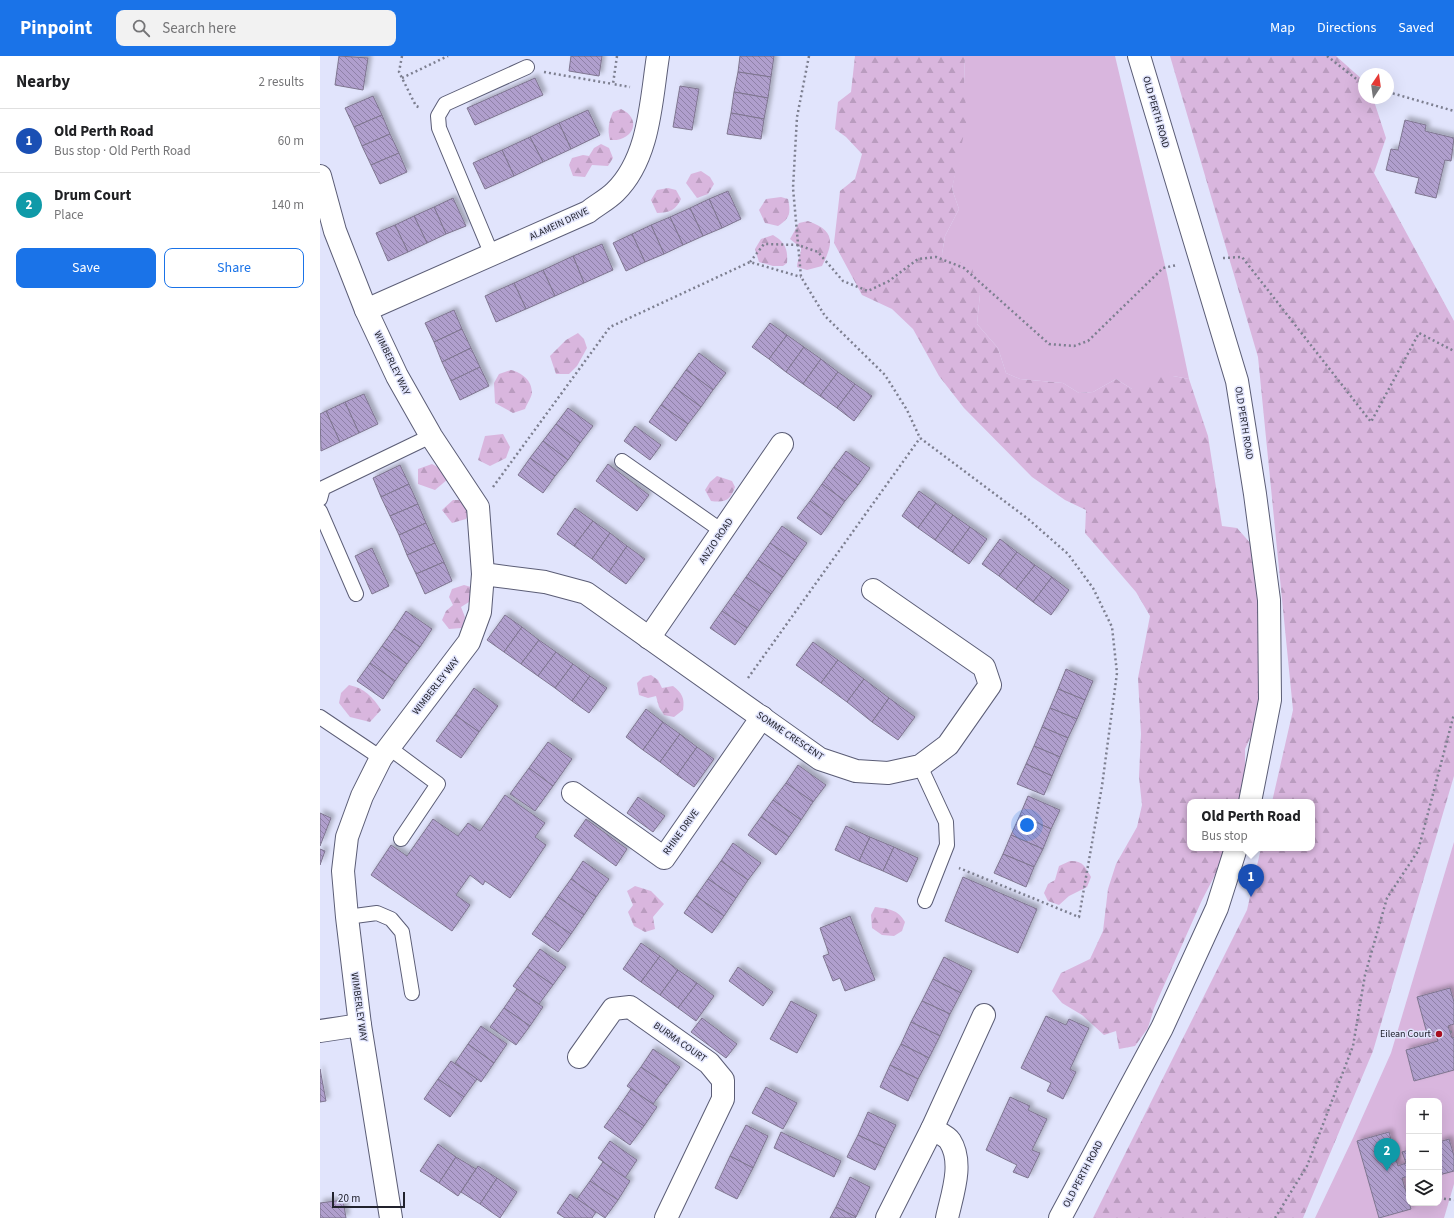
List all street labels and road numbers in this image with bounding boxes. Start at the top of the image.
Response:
street label: OLD PERTH ROAD [1139,75,1173,149]
street label: ALAMEIN DRIVE [527,204,591,244]
street label: WIMBERLEY WAY [370,329,414,397]
street label: OLD PERTH ROAD [1231,385,1257,461]
street label: ANZIO ROAD [696,515,736,567]
street label: WIMBERLEY WAY [409,654,463,718]
street label: SOMME CRESCENT [753,708,827,764]
street label: RHINE DRIVE [660,806,702,858]
street label: WIMBERLEY WAY [347,972,371,1043]
street label: BURMA COURT [651,1018,710,1066]
street label: OLD PERTH ROAD [1059,1138,1107,1210]

